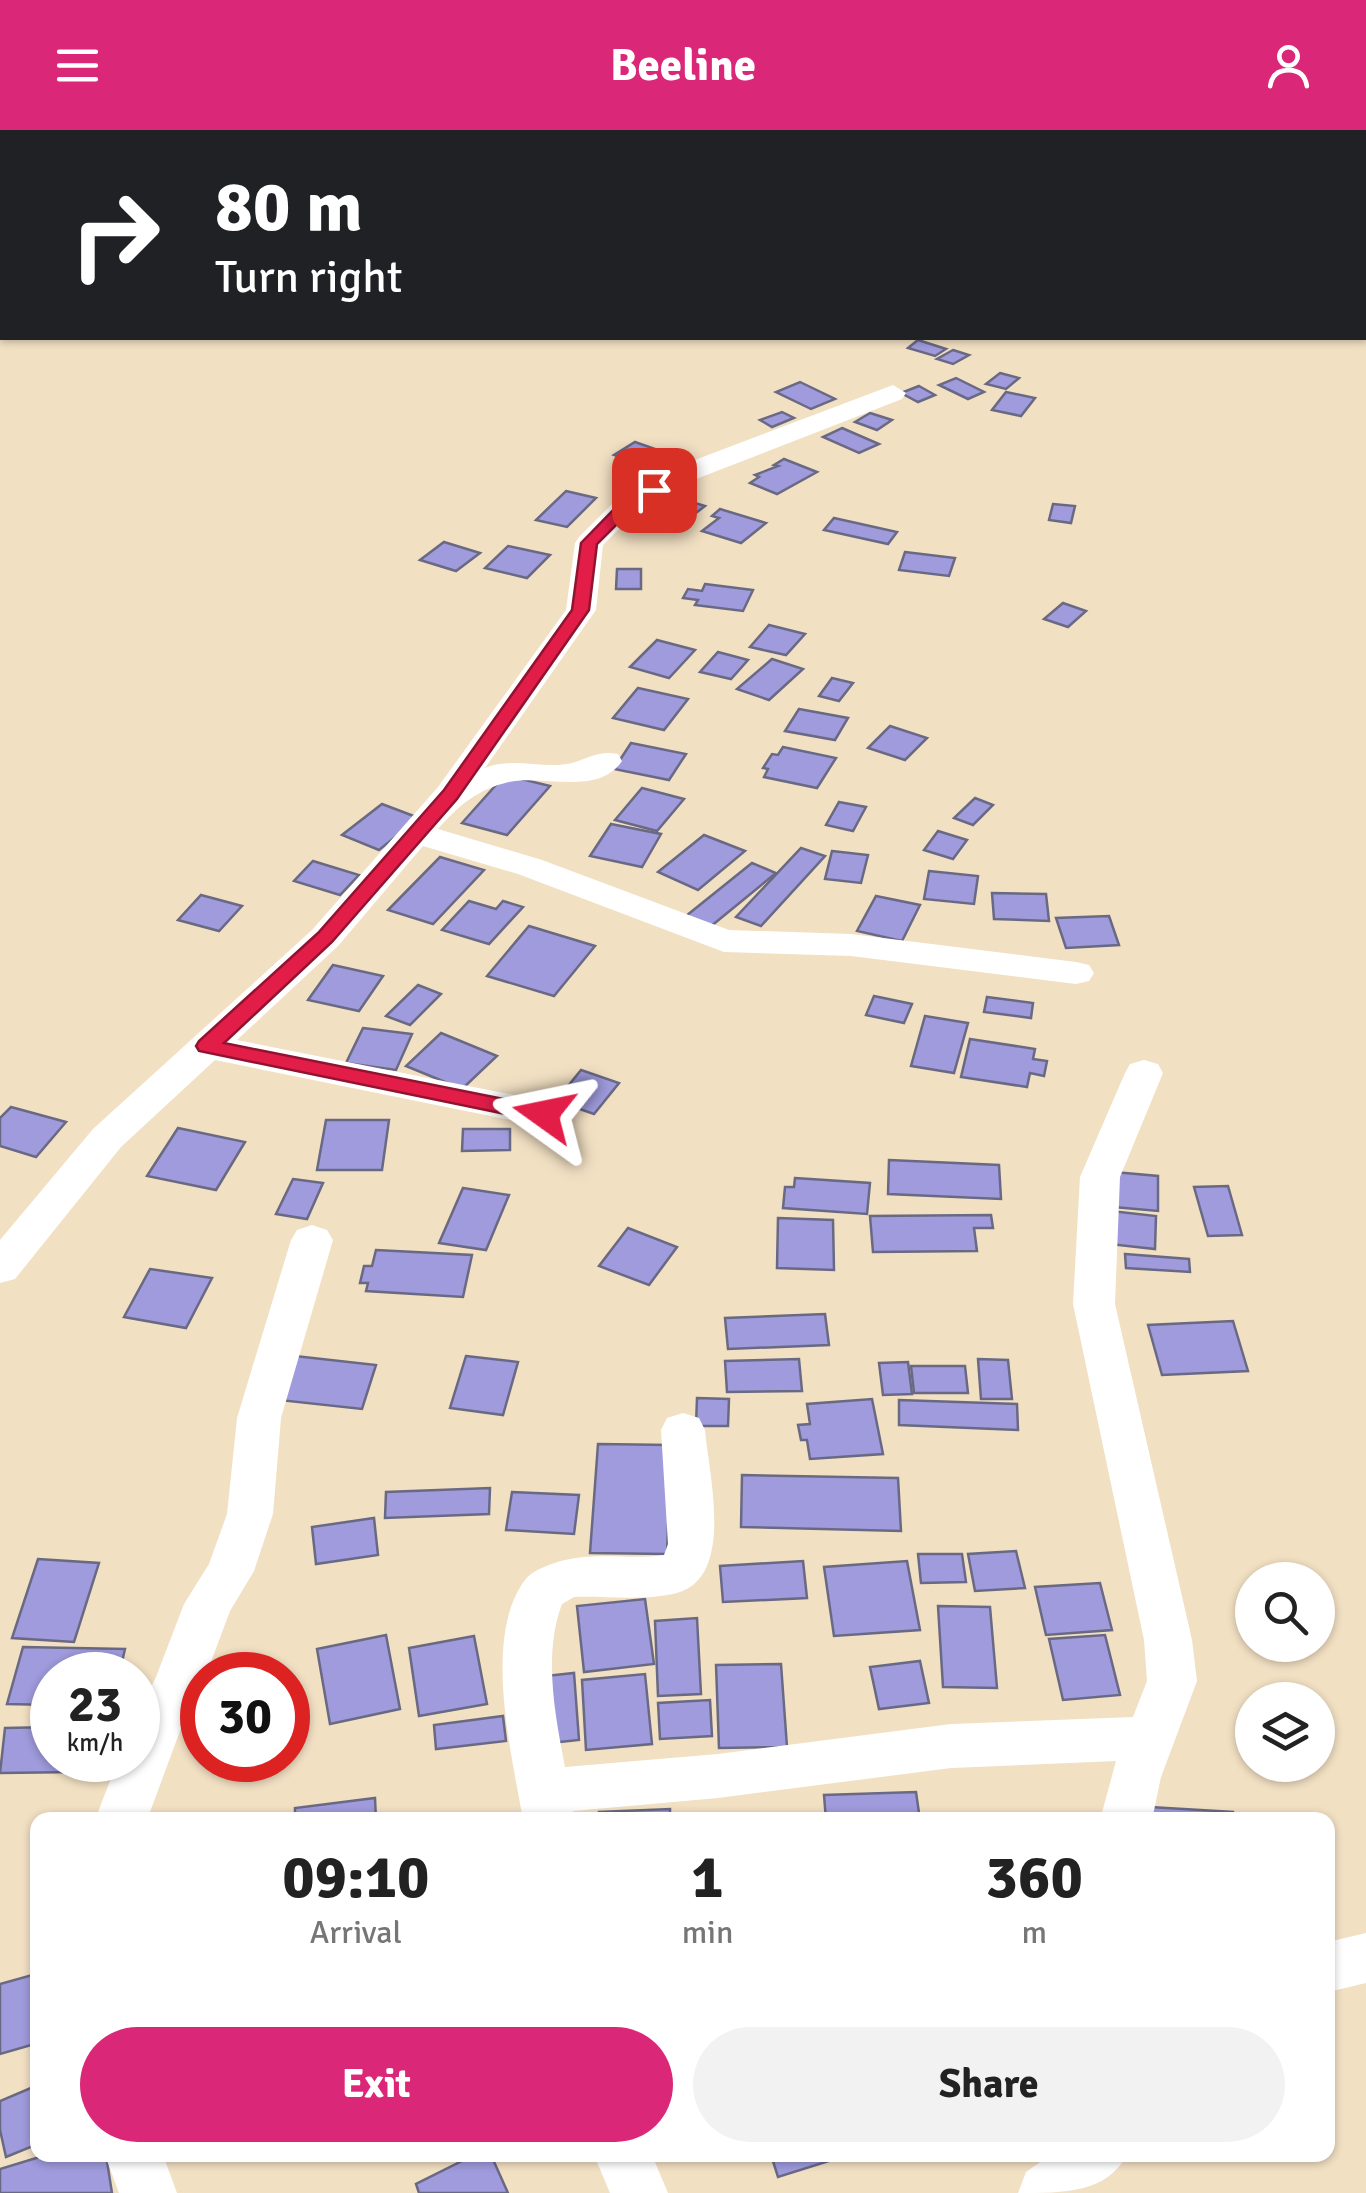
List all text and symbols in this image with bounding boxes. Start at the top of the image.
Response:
icon: menu [50,38,105,93]
text: Beeline [610,38,756,93]
icon: person [1261,38,1316,93]
text: 80 m [215,164,363,250]
icon: right [50,170,180,300]
text: Turn right [215,250,403,305]
pin [612,448,697,533]
icon: arrive [627,463,682,518]
position arrow [492,1062,596,1166]
map controls [1235,1562,1335,1782]
button: search [1235,1562,1335,1662]
speed limit sign: 30 [180,1652,310,1782]
text: 23 [68,1674,122,1736]
button: layers [1235,1682,1335,1782]
text: km/h [67,1727,123,1758]
text: 09:10 [282,1841,430,1915]
text: 1 [691,1841,724,1915]
text: 360 [986,1841,1083,1915]
text: Arrival [310,1913,402,1952]
text: min [682,1913,733,1952]
text: m [1021,1913,1047,1952]
button: Exit [80,2027,673,2142]
button: Share [693,2027,1285,2142]

